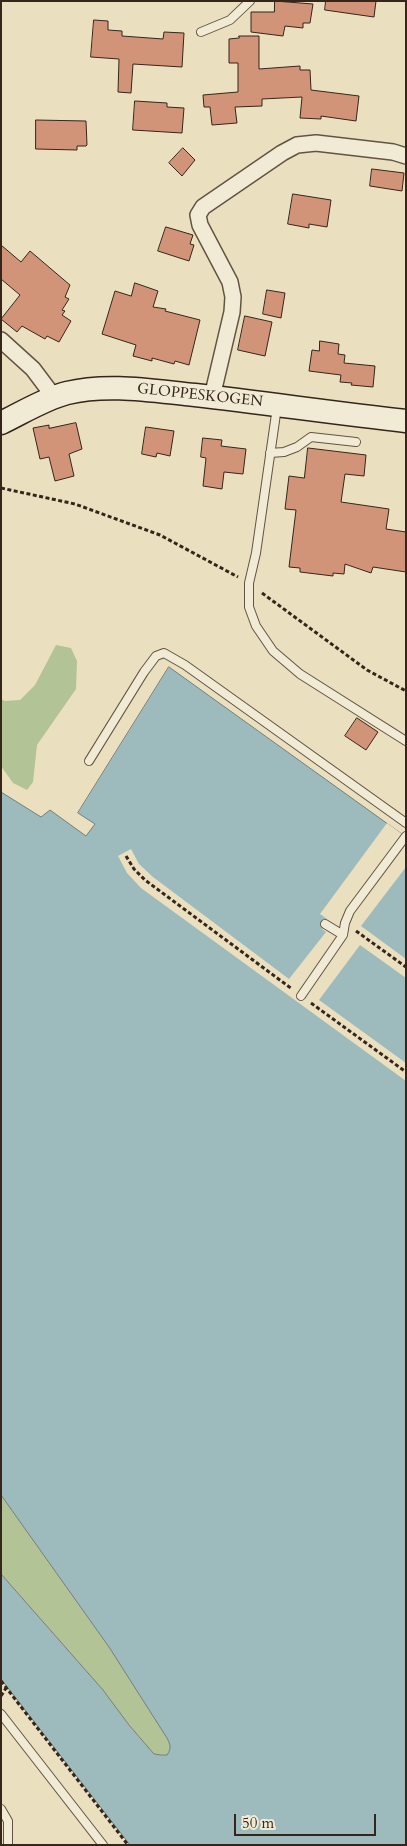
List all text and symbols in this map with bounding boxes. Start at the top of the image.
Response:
street label: GLOPPESKOGEN [136,380,264,412]
scale bar [237,1804,380,1836]
text: 50 m [242,1813,274,1833]

